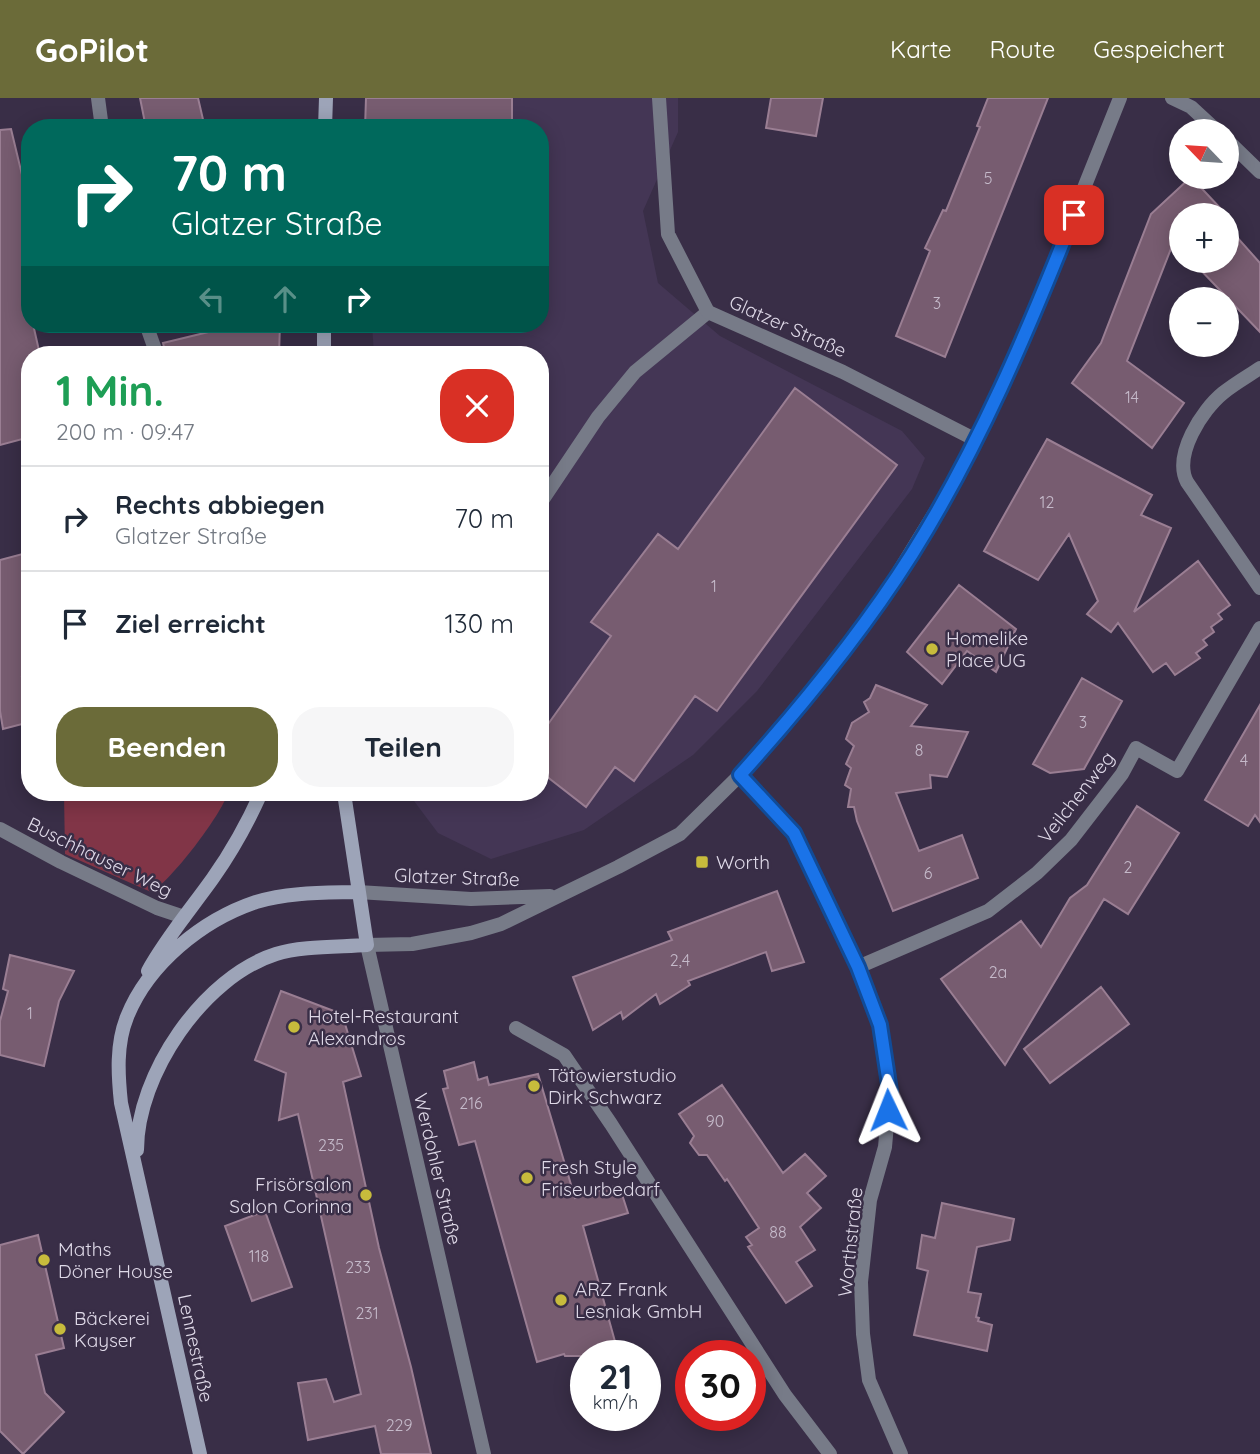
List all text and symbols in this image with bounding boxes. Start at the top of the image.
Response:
text: GoPilot [35,29,149,70]
text: Karte [890,34,952,64]
text: Route [990,34,1055,64]
text: Gespeichert [1093,34,1225,64]
north arrow [1169,119,1239,189]
map controls [1169,119,1239,357]
text: 70 m [171,142,287,203]
icon: right [56,147,147,238]
house number: 5 [984,168,992,188]
pin [1044,185,1104,245]
icon: arrive [1055,196,1093,234]
text: Glatzer Straße [171,203,383,243]
button: + [1169,203,1239,273]
icon: left [193,280,231,318]
icon: ahead [266,280,304,318]
icon: right [339,280,377,318]
button: − [1169,287,1239,357]
street label: Glatzer Straße [726,289,850,363]
house number: 3 [933,293,941,313]
text: 1 Min. [56,364,164,417]
button: close [440,369,514,443]
house number: 14 [1125,387,1139,407]
text: 200 m · 09:47 [56,417,194,446]
text: Rechts abbiegen [115,488,325,521]
house number: 12 [1040,492,1055,512]
icon: right [56,500,94,538]
text: 70 m [454,502,514,535]
text: Glatzer Straße [115,521,267,550]
house number: 1 [711,576,717,596]
icon: arrive [56,605,94,643]
text: Ziel erreicht [115,607,266,640]
text: 130 m [444,607,514,640]
place label: Homelike Place UG [946,626,1028,672]
marker: Homelike Place UG [924,641,940,657]
button: Beenden [56,707,278,787]
button: Teilen [292,707,514,787]
house number: 3 [1079,712,1087,732]
house number: 8 [915,740,923,760]
street label: Veilchenweg [1033,746,1119,848]
house number: 4 [1240,750,1248,770]
street label: Buschhauser Weg [24,812,176,902]
place label: Worth [716,850,770,874]
marker: Worth [694,854,710,870]
house number: 2 [1124,857,1133,877]
street label: Glatzer Straße [394,863,520,891]
house number: 6 [924,863,933,883]
house number: 2,4 [670,950,690,970]
house number: 2a [989,962,1007,982]
house number: 1 [27,1003,33,1023]
place label: Hotel-Restaurant Alexandros [308,1004,459,1050]
marker: Hotel-Restaurant Alexandros [286,1019,302,1035]
place label: Tätowierstudio Dirk Schwarz [548,1063,677,1109]
position arrow [851,1073,925,1147]
marker: Tätowierstudio Dirk Schwarz [526,1078,542,1094]
street label: Werdohler Straße [409,1091,467,1247]
house number: 216 [459,1093,483,1113]
house number: 90 [706,1111,724,1131]
house number: 235 [318,1135,344,1155]
place label: Fresh Style Friseurbedarf [541,1155,660,1201]
marker: Fresh Style Friseurbedarf [519,1170,535,1186]
place label: Frisörsalon Salon Corinna [229,1172,352,1218]
street label: Worthstraße [832,1186,868,1298]
marker: Frisörsalon Salon Corinna [358,1187,374,1203]
house number: 88 [769,1222,787,1242]
place label: Maths Döner House [58,1237,173,1283]
house number: 118 [249,1246,269,1266]
marker: Maths Döner House [36,1252,52,1268]
house number: 233 [345,1257,371,1277]
place label: ARZ Frank Lesniak GmbH [575,1277,702,1323]
street label: Lennestraße [173,1292,219,1404]
marker: ARZ Frank Lesniak GmbH [553,1292,569,1308]
house number: 231 [355,1303,379,1323]
place label: Bäckerei Kayser [74,1306,150,1352]
marker: Bäckerei Kayser [52,1321,68,1337]
speed limit sign: 30 [675,1340,766,1431]
text: 21 [599,1354,632,1398]
text: km/h [593,1391,638,1414]
house number: 229 [386,1415,412,1435]

